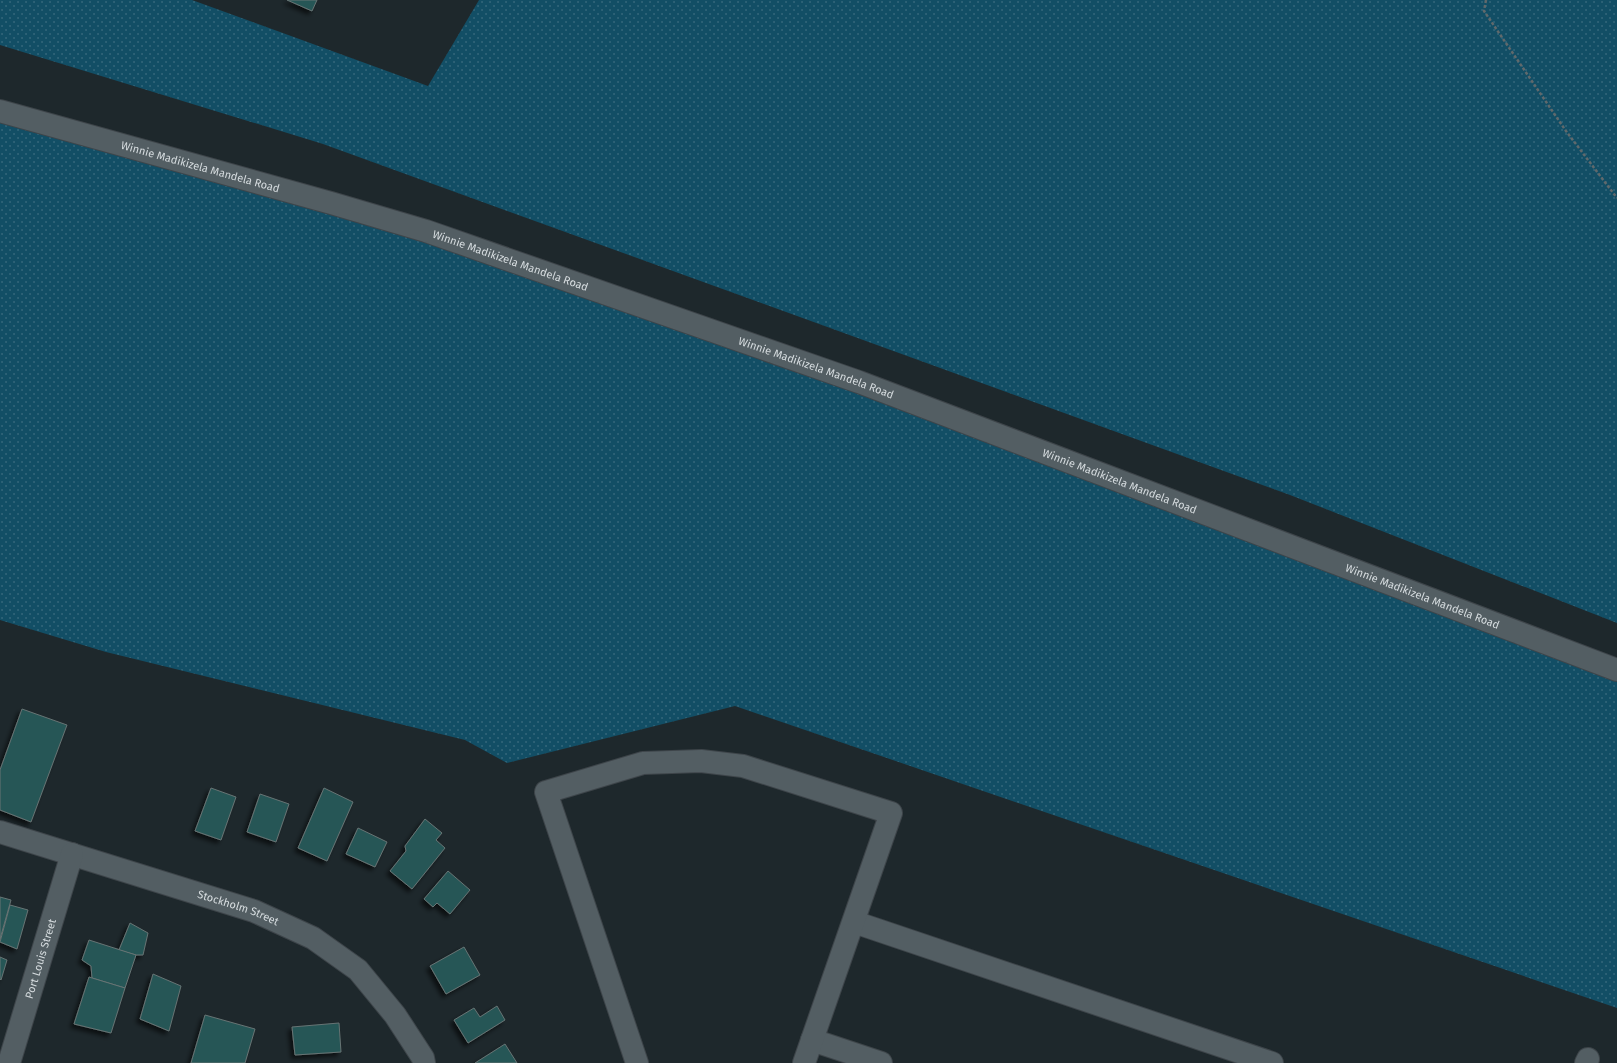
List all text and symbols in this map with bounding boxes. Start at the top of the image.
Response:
street label: Winnie Madikizela Mandela Road [120,139,281,195]
street label: Winnie Madikizela Mandela Road [431,228,590,294]
street label: Winnie Madikizela Mandela Road [737,334,896,402]
street label: Winnie Madikizela Mandela Road [1041,446,1198,517]
street label: Winnie Madikizela Mandela Road [1343,561,1501,632]
street label: Stockholm Street [196,888,281,929]
street label: Port Louis Street [23,917,59,1000]

